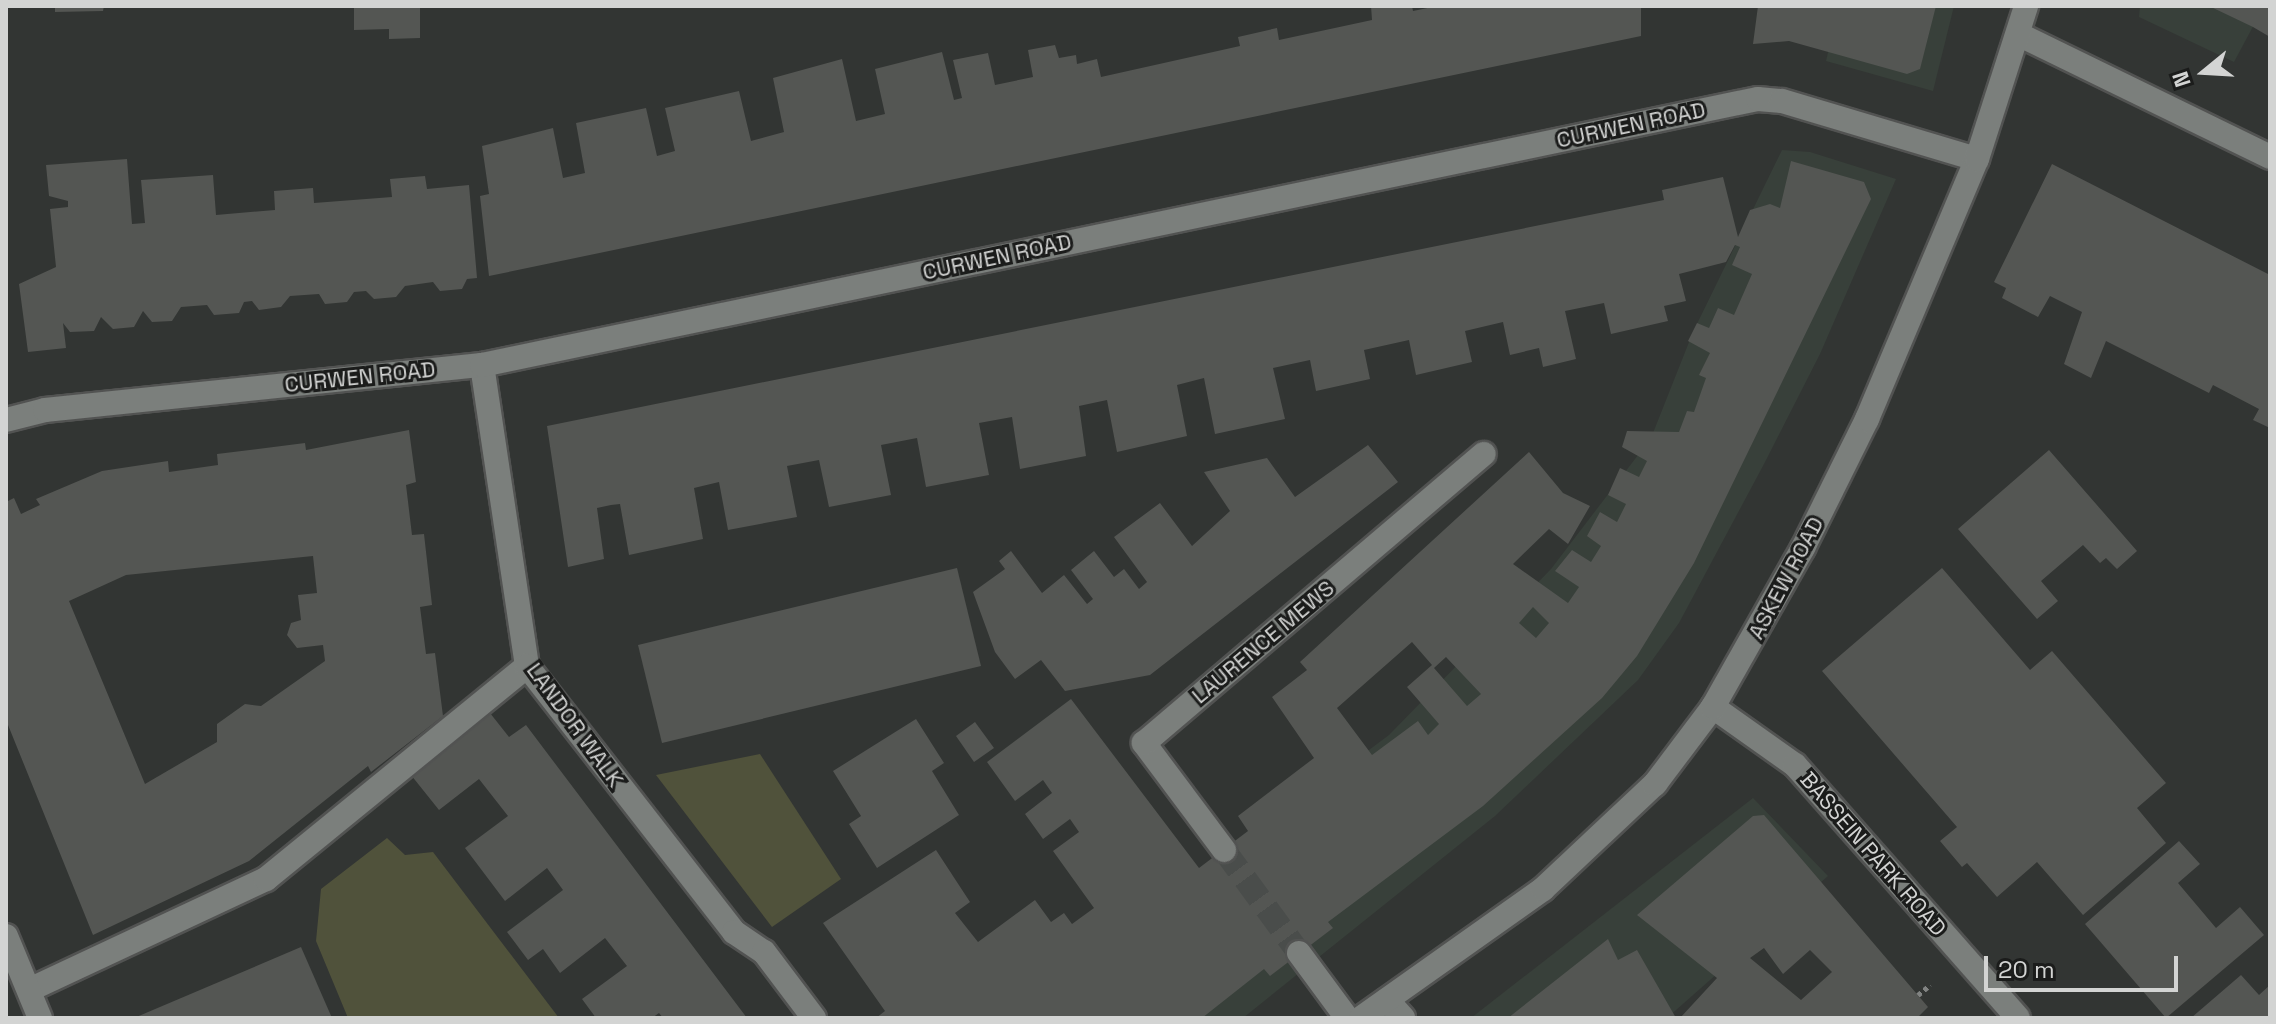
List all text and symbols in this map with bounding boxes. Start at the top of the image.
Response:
north arrow [2164,32,2244,112]
text: N [2166,68,2197,91]
street label: CURWEN ROAD [1554,96,1708,154]
street label: CURWEN ROAD [920,228,1074,286]
street label: CURWEN ROAD [283,356,437,398]
street label: ASKEW ROAD [1743,512,1829,644]
street label: LAURENCE MEWS [1187,575,1339,709]
street label: LANDOR WALK [521,658,629,792]
street label: BASSEIN PARK ROAD [1795,767,1951,941]
scale bar [1988,940,2182,990]
text: 20 m [1998,954,2055,985]

